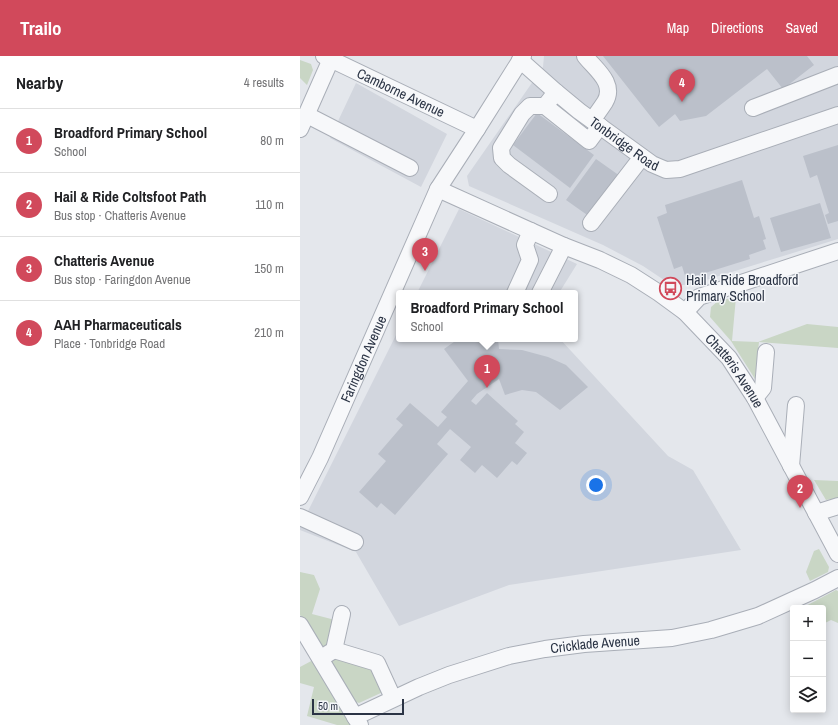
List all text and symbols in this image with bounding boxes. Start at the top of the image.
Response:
text: Trailo [20,15,62,41]
text: Map [667,19,689,37]
text: Directions [711,19,763,37]
text: Saved [785,19,818,37]
street label: Camborne Avenue [354,64,447,121]
pin: 4 [669,69,695,102]
text: Nearby [16,71,63,94]
text: 4 results [244,74,284,91]
street label: Tonbridge Road [586,113,662,175]
text: Broadford Primary School [54,122,207,143]
text: 1 [26,132,32,149]
text: 80 m [260,132,284,149]
text: School [54,143,87,160]
text: Hail & Ride Coltsfoot Path [54,186,206,207]
text: 2 [26,196,32,213]
text: 110 m [255,196,284,213]
text: Bus stop · Chatteris Avenue [54,207,186,224]
pin: 3 [412,238,438,271]
text: Chatteris Avenue [54,250,154,271]
text: 3 [26,260,32,277]
text: 150 m [254,260,284,277]
text: Bus stop · Faringdon Avenue [54,271,191,288]
place label: Hail & Ride Broadford Primary School [686,271,798,305]
bus stop icon: Hail & Ride Broadford Primary School [657,275,683,301]
popup [396,290,578,342]
text: Broadford Primary School [410,297,564,318]
street label: Faringdon Avenue [336,313,390,405]
text: AAH Pharmaceuticals [54,314,182,335]
text: School [410,318,443,335]
text: 4 [26,324,32,341]
text: 210 m [254,324,284,341]
street label: Chatteris Avenue [701,330,768,411]
text: Place · Tonbridge Road [54,335,165,352]
pin: 1 [474,355,500,388]
your location [586,475,606,495]
pin: 2 [787,475,813,508]
map controls [790,605,826,713]
button: + [790,605,826,641]
street label: Cricklade Avenue [549,631,641,657]
button: − [790,641,826,677]
button: layers [790,677,826,713]
scale bar [312,697,404,716]
text: 50 m [318,699,338,713]

